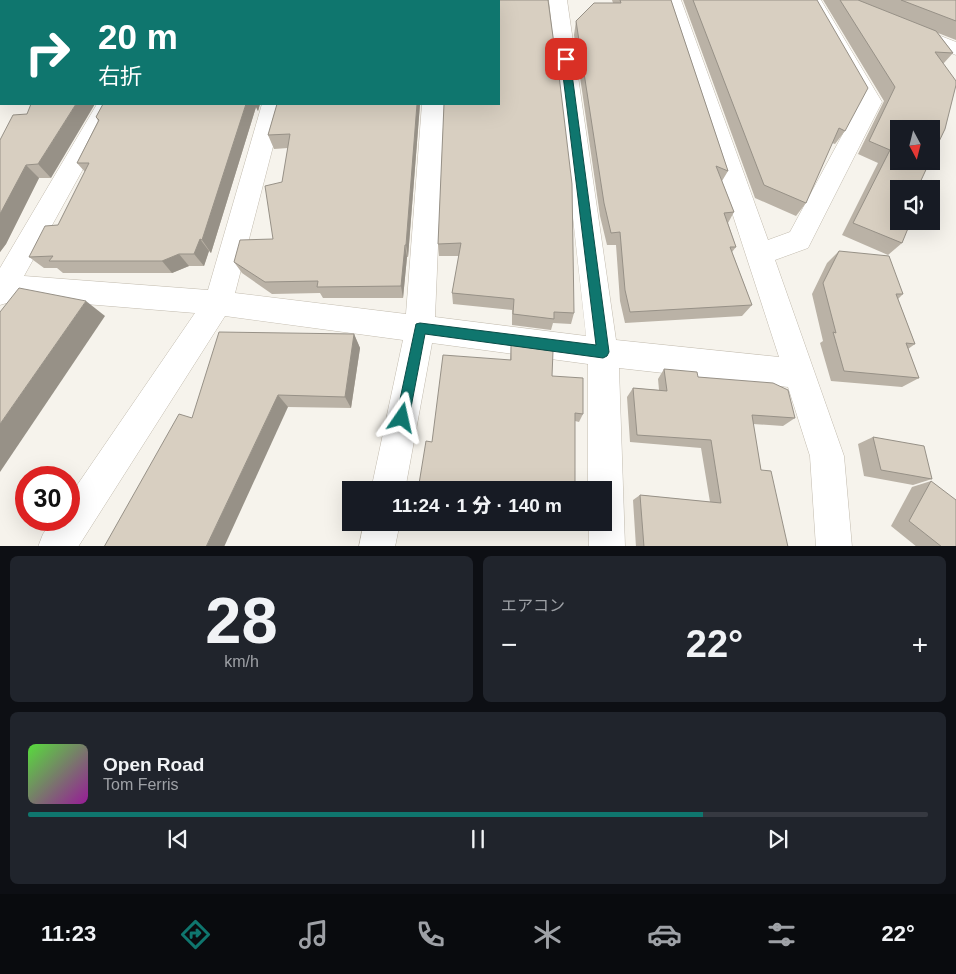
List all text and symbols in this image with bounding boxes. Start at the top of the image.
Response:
text: 20 m [98,17,178,56]
icon: right [15,20,80,85]
pin [545,38,587,80]
icon: arrive [552,45,580,73]
text: 右折 [98,64,142,89]
north arrow [890,120,940,170]
map controls [890,120,940,230]
button: sound [890,180,940,230]
position arrow [375,391,427,443]
speed limit sign: 30 [15,466,80,531]
text: 11:24 · 1 分 · 140 m [392,495,562,516]
text: 28 [205,584,278,657]
text: エアコン [501,597,565,614]
text: 22° [686,623,743,665]
text: − [501,629,517,660]
text: + [912,629,928,660]
text: km/h [224,653,259,670]
text: Open Road [103,754,204,775]
text: Tom Ferris [103,776,179,793]
icon: previous [164,825,192,853]
icon: pause [464,825,492,853]
icon: next [764,825,792,853]
icon: directions [178,917,213,952]
icon: music [296,917,331,952]
icon: phone [413,917,448,952]
icon: climate [530,917,565,952]
icon: car [647,917,682,952]
icon: filters [764,917,799,952]
text: 11:23 [41,921,96,946]
text: 22° [882,921,915,946]

